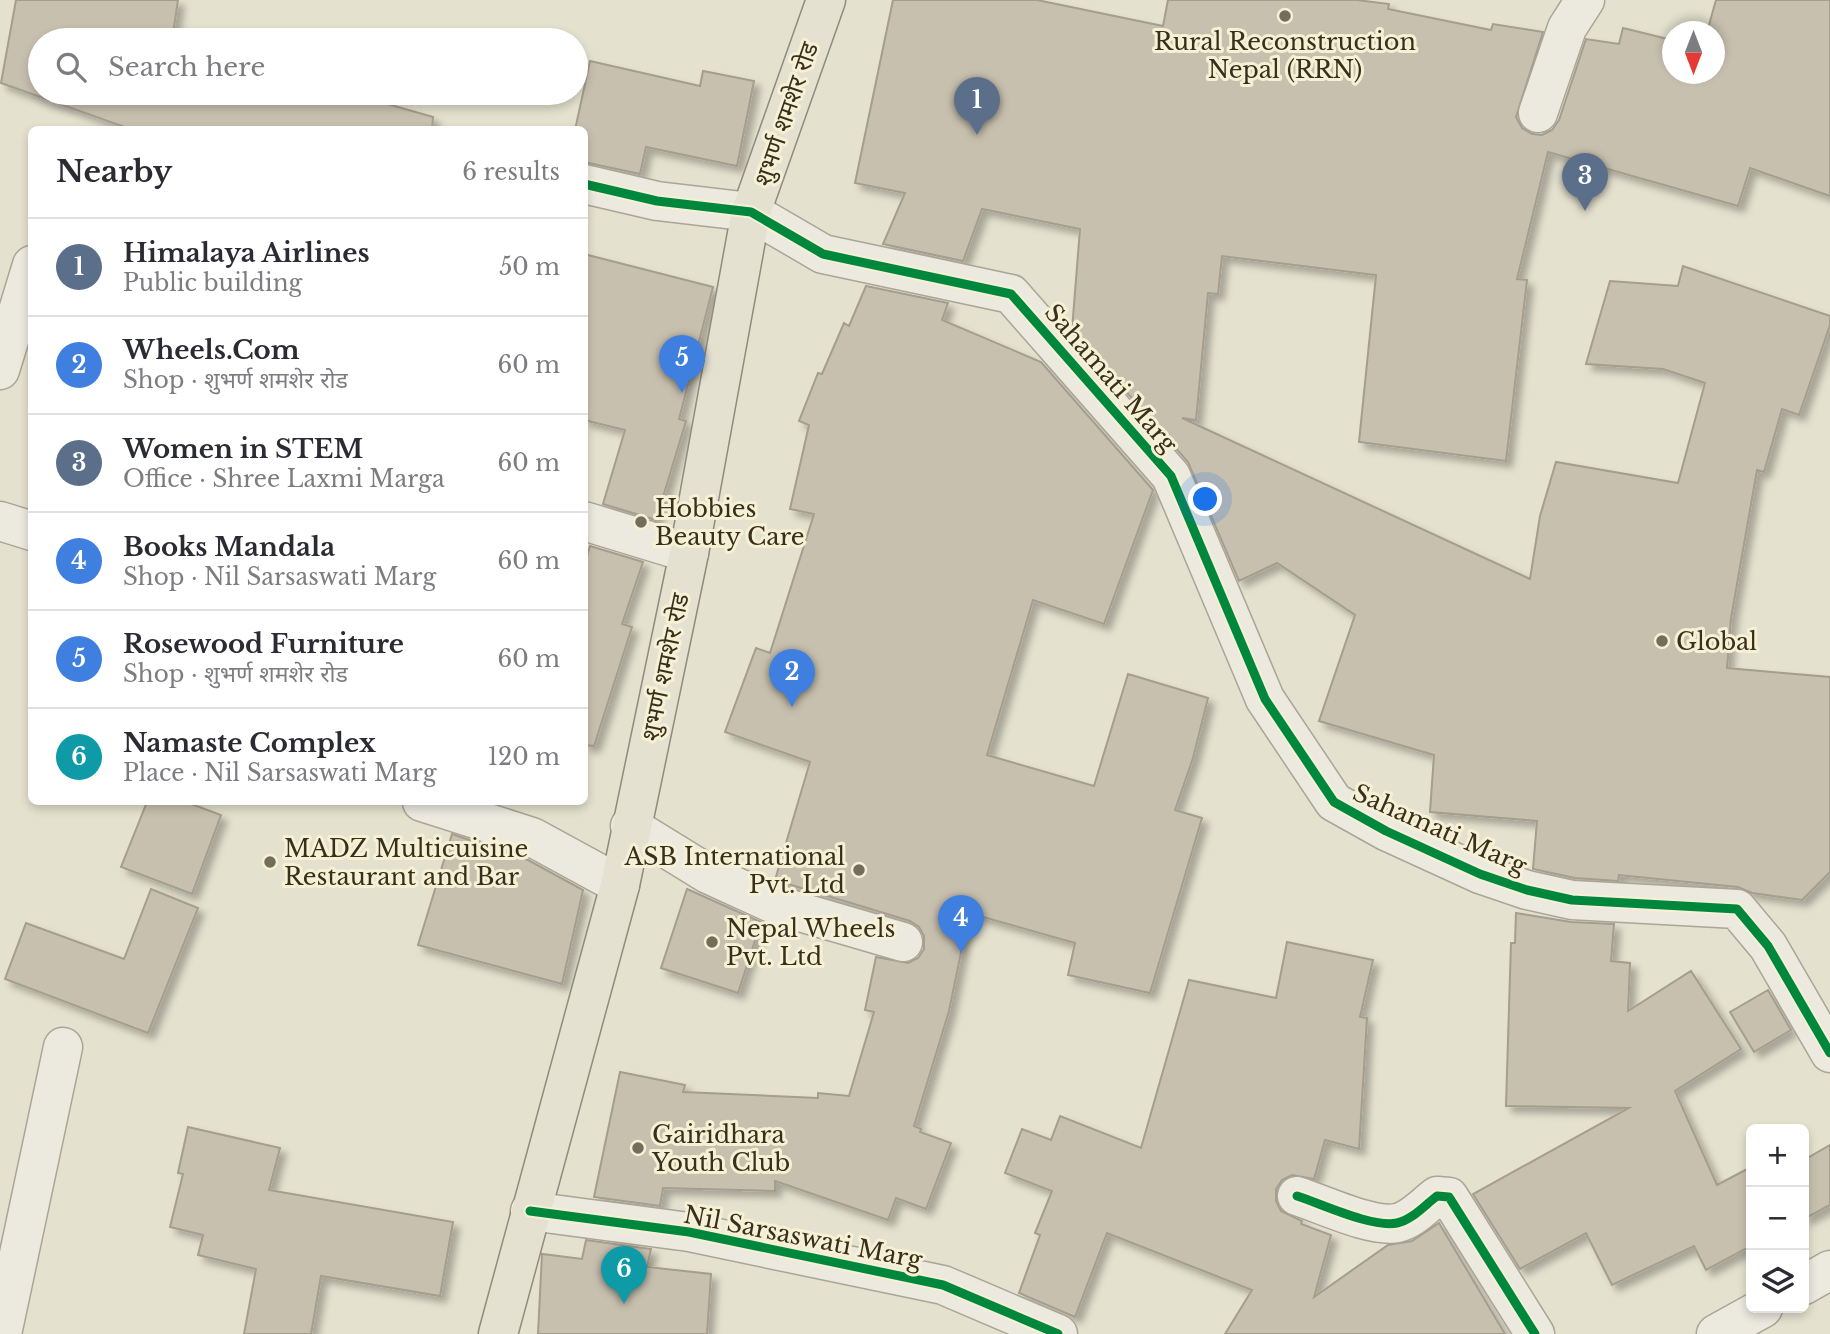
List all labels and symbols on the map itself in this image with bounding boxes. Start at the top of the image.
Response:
marker: Rural Reconstruction Nepal (RRN) [1277,8,1293,24]
north arrow [1662,21,1725,84]
place label: Rural Reconstruction Nepal (RRN) [1154,27,1416,84]
street label: शुभर्ण शमशेर रोड [748,37,825,190]
pin: 1 [954,77,1000,135]
pin: 3 [1562,153,1608,211]
street label: Sahamati Marg [1039,298,1184,459]
pin: 5 [659,335,705,393]
your location [1188,482,1222,516]
place label: Hobbies Beauty Care [655,494,805,551]
marker: Hobbies Beauty Care [633,514,649,530]
street label: शुभर्ण शमशेर रोड [635,589,696,744]
place label: Global [1676,627,1757,656]
marker: Global [1654,633,1670,649]
pin: 2 [769,649,815,707]
street label: Sahamati Marg [1349,778,1532,881]
place label: MADZ Multicuisine Restaurant and Bar [284,834,528,891]
place label: ASB International Pvt. Ltd [624,842,845,899]
marker: MADZ Multicuisine Restaurant and Bar [262,854,278,870]
marker: ASB International Pvt. Ltd [851,862,867,878]
pin: 4 [938,895,984,953]
place label: Nepal Wheels Pvt. Ltd [726,914,895,971]
marker: Nepal Wheels Pvt. Ltd [704,934,720,950]
place label: Gairidhara Youth Club [651,1120,790,1177]
marker: Gairidhara Youth Club [630,1140,646,1156]
street label: Nil Sarsaswati Marg [681,1200,925,1274]
pin: 6 [601,1246,647,1304]

